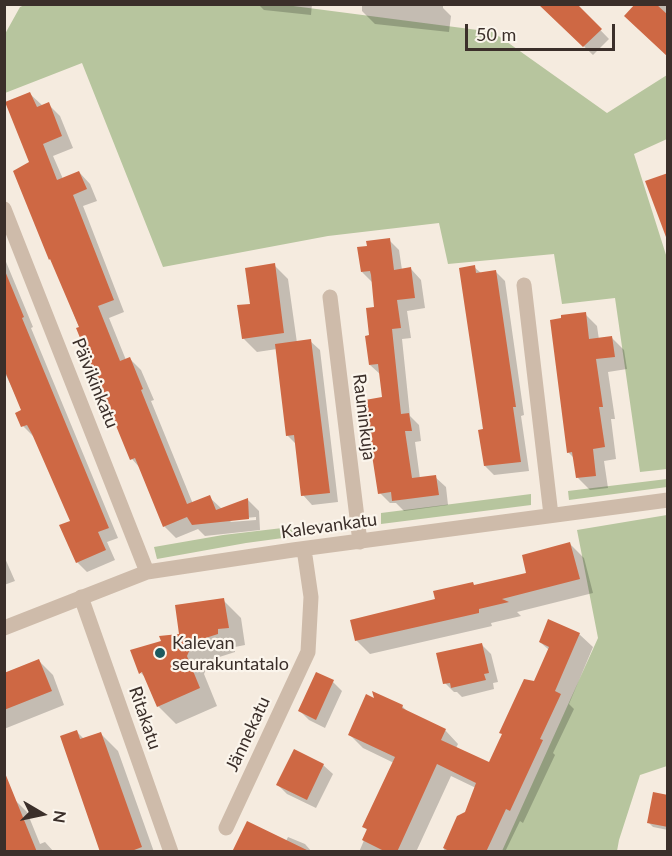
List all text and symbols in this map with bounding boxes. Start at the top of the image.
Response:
scale bar [468,12,618,50]
text: 50 m [476,23,516,45]
street label: Päivikinkatu [67,335,123,431]
street label: Rauninkuja [348,373,380,461]
street label: Kalevankatu [280,509,378,543]
place label: Kalevan seurakuntatalo [172,632,289,674]
marker: Kalevan seurakuntatalo [153,646,167,660]
street label: Ritakatu [124,684,166,752]
street label: Jännekatu [221,693,275,775]
north arrow [12,784,72,844]
text: N [50,809,71,824]

